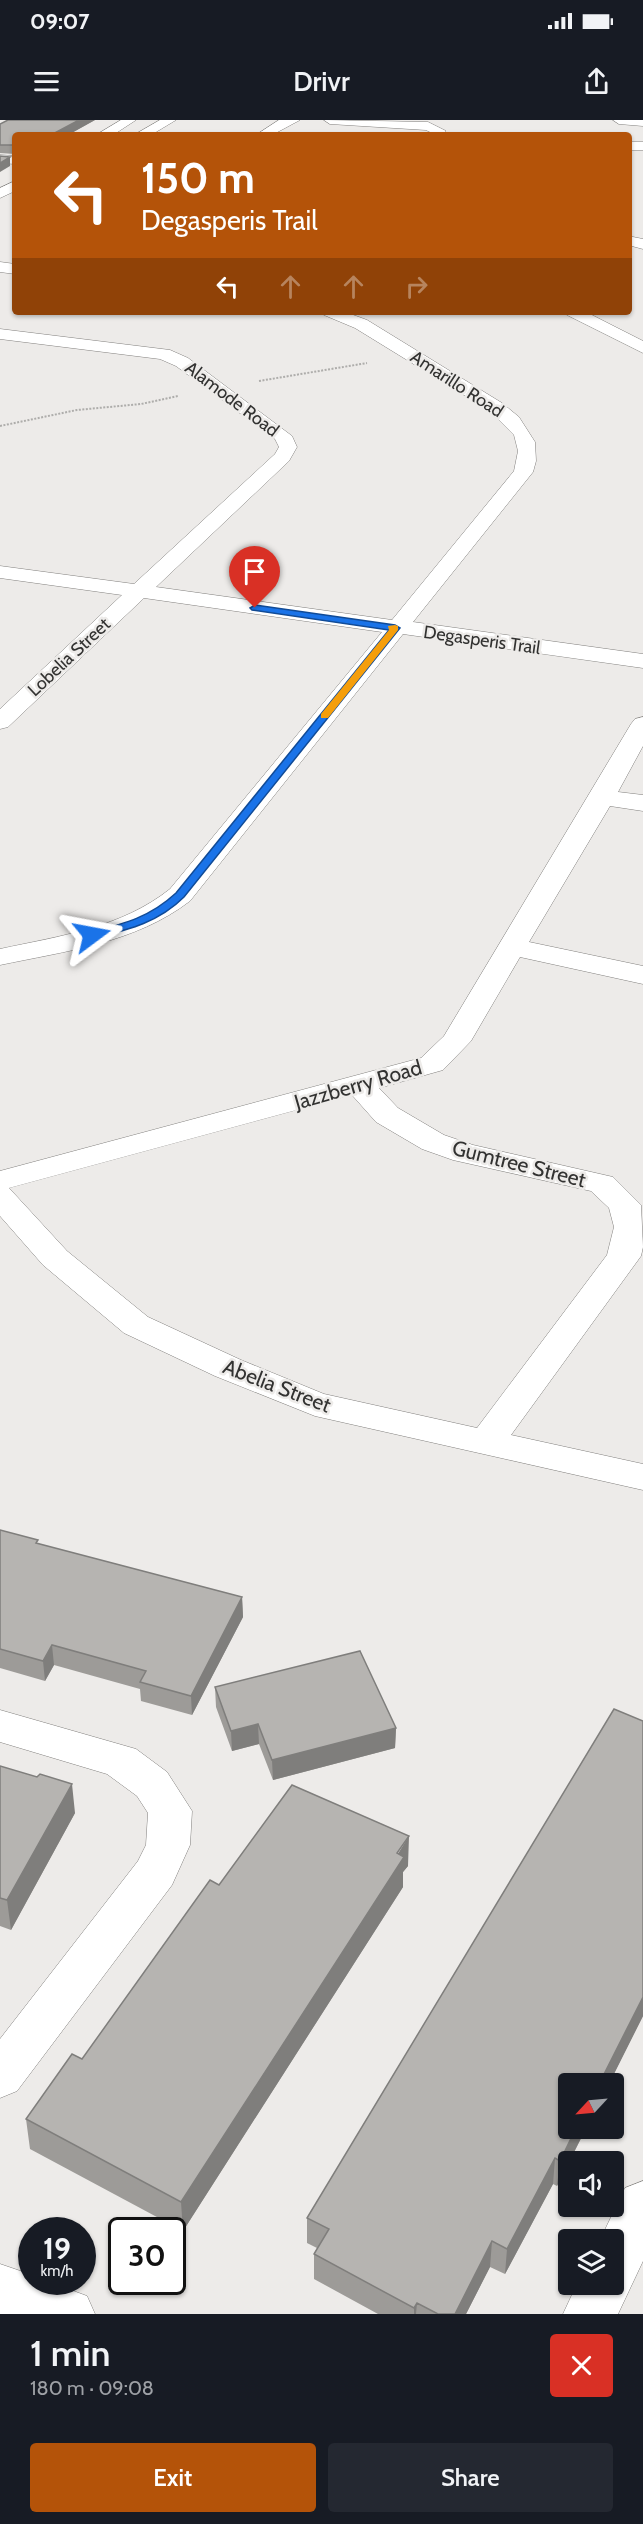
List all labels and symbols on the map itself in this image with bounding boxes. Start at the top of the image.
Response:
street label: Amarillo Road [406,346,508,422]
street label: Alamode Road [181,357,283,441]
pin [229,546,280,608]
street label: Lobelia Street [23,613,115,701]
street label: Degasperis Trail [422,621,543,659]
position arrow [60,903,124,967]
street label: Jazzberry Road [290,1054,425,1115]
street label: Gumtree Street [450,1135,589,1192]
street label: Abelia Street [220,1354,335,1418]
north arrow [558,2073,624,2139]
speed limit sign: 30 [108,2217,186,2295]

